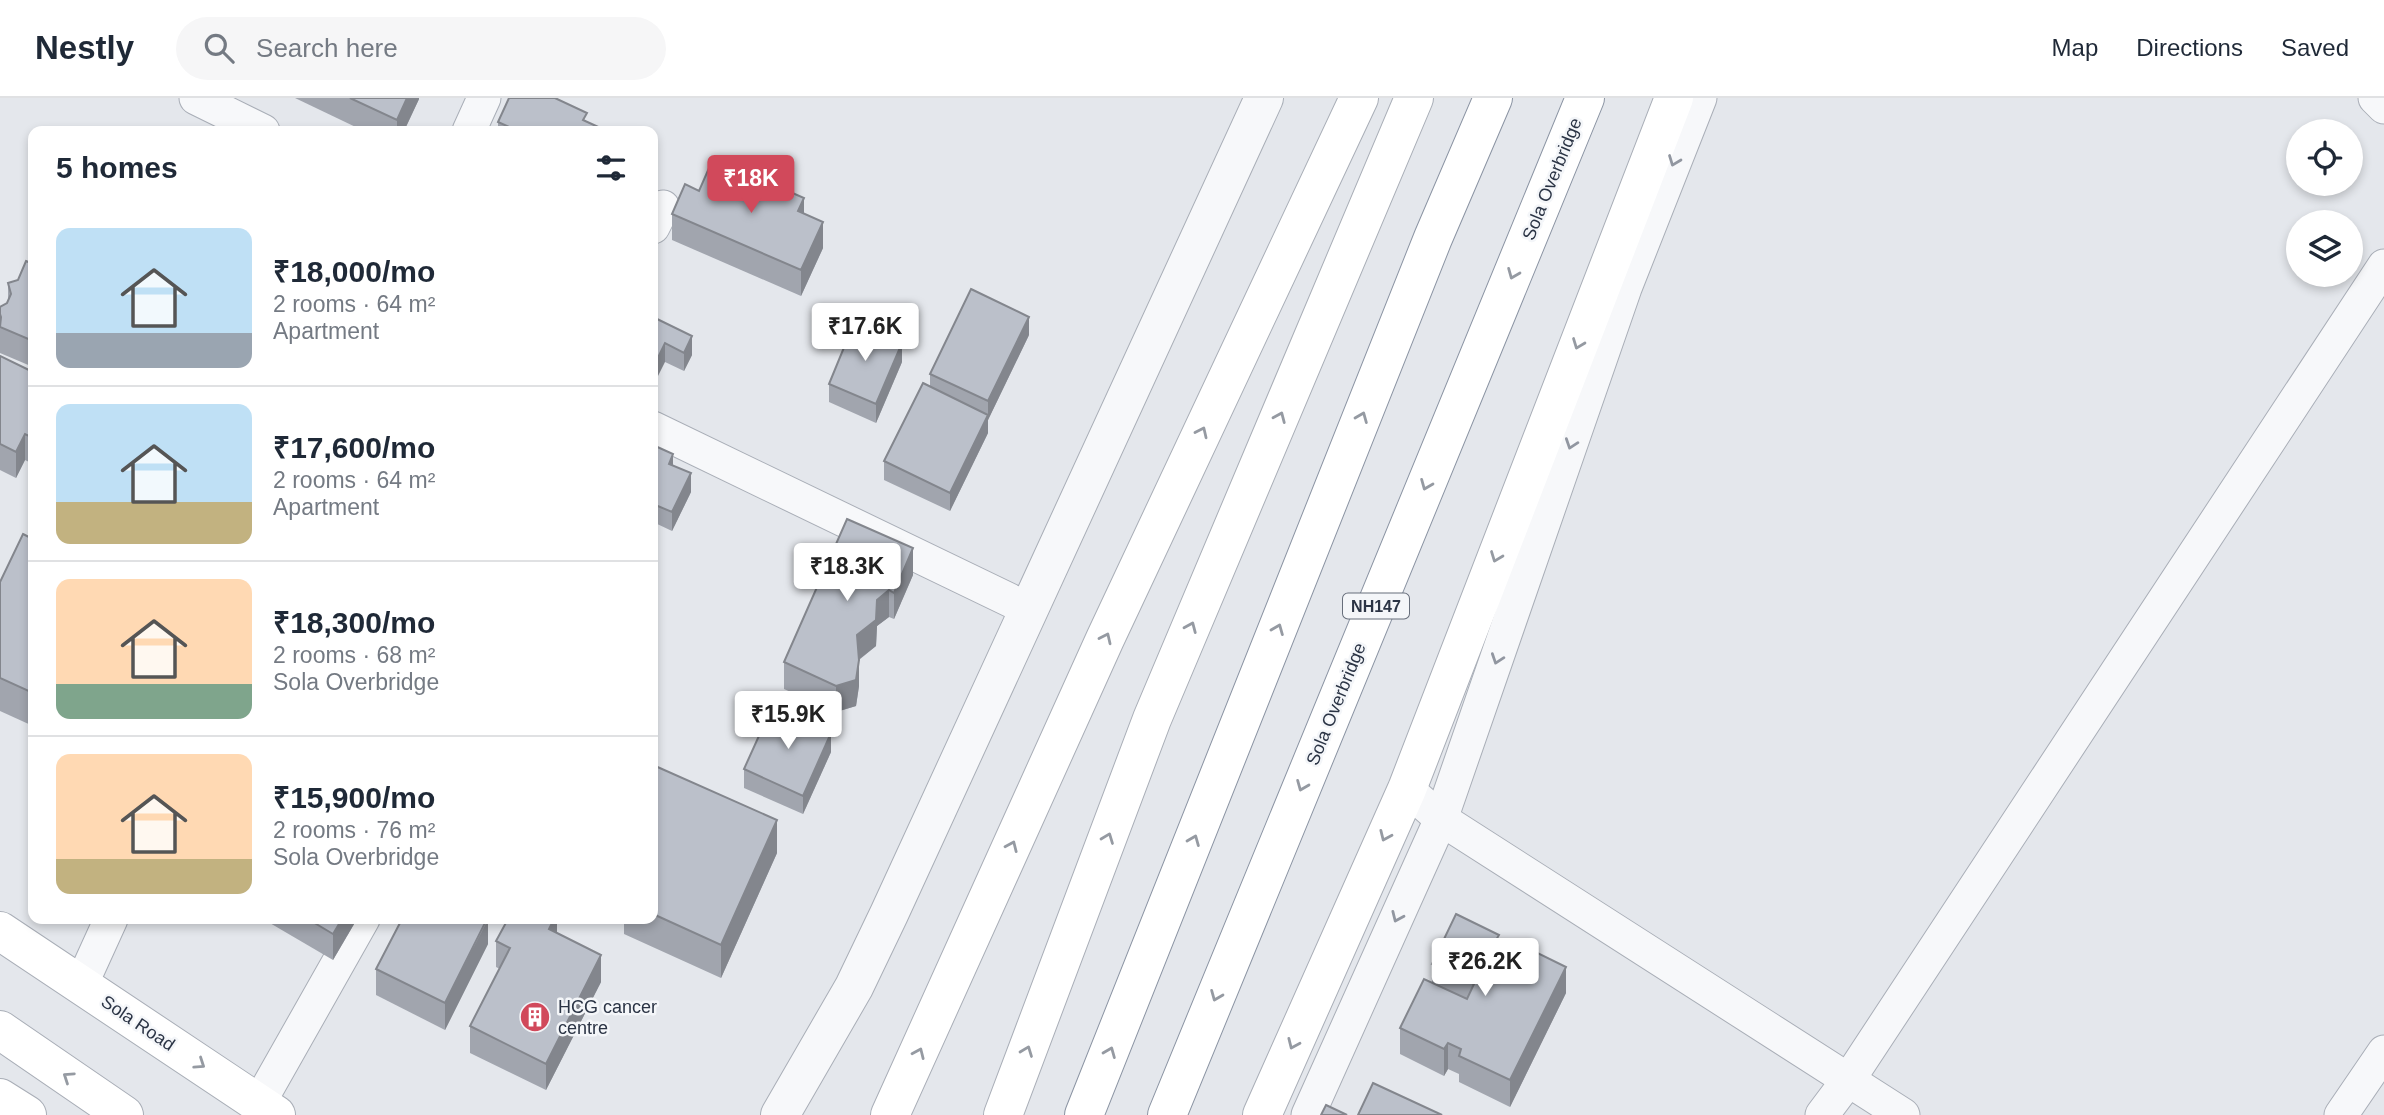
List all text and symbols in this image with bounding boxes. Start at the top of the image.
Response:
search box [176,17,666,80]
text: Nestly [35,29,134,66]
icon: search [200,29,238,67]
text: Search here [256,33,398,63]
text: Map [2052,34,2098,61]
text: Directions [2136,34,2243,61]
text: Saved [2281,34,2349,61]
street label: Sola Overbridge [1518,115,1586,243]
map controls [2286,119,2363,287]
button: locate [2286,119,2363,196]
icon: filters [592,149,630,187]
text: 5 homes [56,151,178,184]
one-way arrow [1669,155,1683,167]
pin: ₹18K [710,156,792,215]
text: ₹18K [723,165,779,191]
button: layers [2286,210,2363,287]
text: ₹18,000/mo [273,255,435,288]
icon: home [112,256,196,340]
one-way arrow [1507,268,1521,280]
text: 2 rooms · 64 m² [273,291,435,317]
pin: ₹17.6K [808,303,922,363]
text: ₹17.6K [828,313,902,339]
text: Apartment [273,318,379,344]
one-way arrow [1573,338,1587,350]
one-way arrow [1271,412,1285,424]
one-way arrow [1353,412,1367,424]
one-way arrow [1194,427,1208,440]
text: ₹17,600/mo [273,431,435,464]
icon: home [112,432,196,516]
one-way arrow [1565,437,1579,449]
text: 2 rooms · 64 m² [273,467,435,493]
one-way arrow [1421,478,1435,490]
text: Apartment [273,494,379,520]
pin: ₹18.3K [790,544,904,603]
one-way arrow [1491,550,1505,562]
text: ₹18.3K [810,553,884,579]
road number: NH147 [1343,593,1409,618]
text: ₹18,300/mo [273,606,435,639]
icon: home [112,607,196,691]
one-way arrow [1183,621,1197,633]
one-way arrow [1269,623,1283,635]
one-way arrow [1097,633,1111,645]
street label: Sola Overbridge [1302,640,1370,768]
text: 2 rooms · 68 m² [273,642,435,668]
one-way arrow [1491,652,1505,664]
text: Sola Overbridge [273,669,439,695]
pin: ₹15.9K [731,692,845,751]
text: ₹15.9K [751,701,825,727]
one-way arrow [1297,779,1311,791]
text: ₹15,900/mo [273,781,435,814]
icon: home [112,782,196,866]
text: 2 rooms · 76 m² [273,817,435,843]
one-way arrow [1379,829,1393,842]
one-way arrow [1099,833,1113,845]
one-way arrow [1185,835,1199,847]
one-way arrow [1004,841,1018,853]
text: Sola Overbridge [273,844,439,870]
one-way arrow [1391,909,1405,922]
pin: ₹26.2K [1428,939,1542,998]
text: ₹26.2K [1448,948,1522,974]
one-way arrow [1210,989,1224,1002]
street label: Sola Road [98,991,178,1055]
place label: HCG cancer centre [558,997,657,1038]
building icon: HCG cancer centre [518,1000,552,1034]
one-way arrow [1287,1037,1301,1049]
one-way arrow [1019,1046,1033,1058]
one-way arrow [1101,1046,1115,1058]
one-way arrow [911,1048,925,1061]
one-way arrow [192,1056,205,1069]
one-way arrow [63,1072,76,1085]

